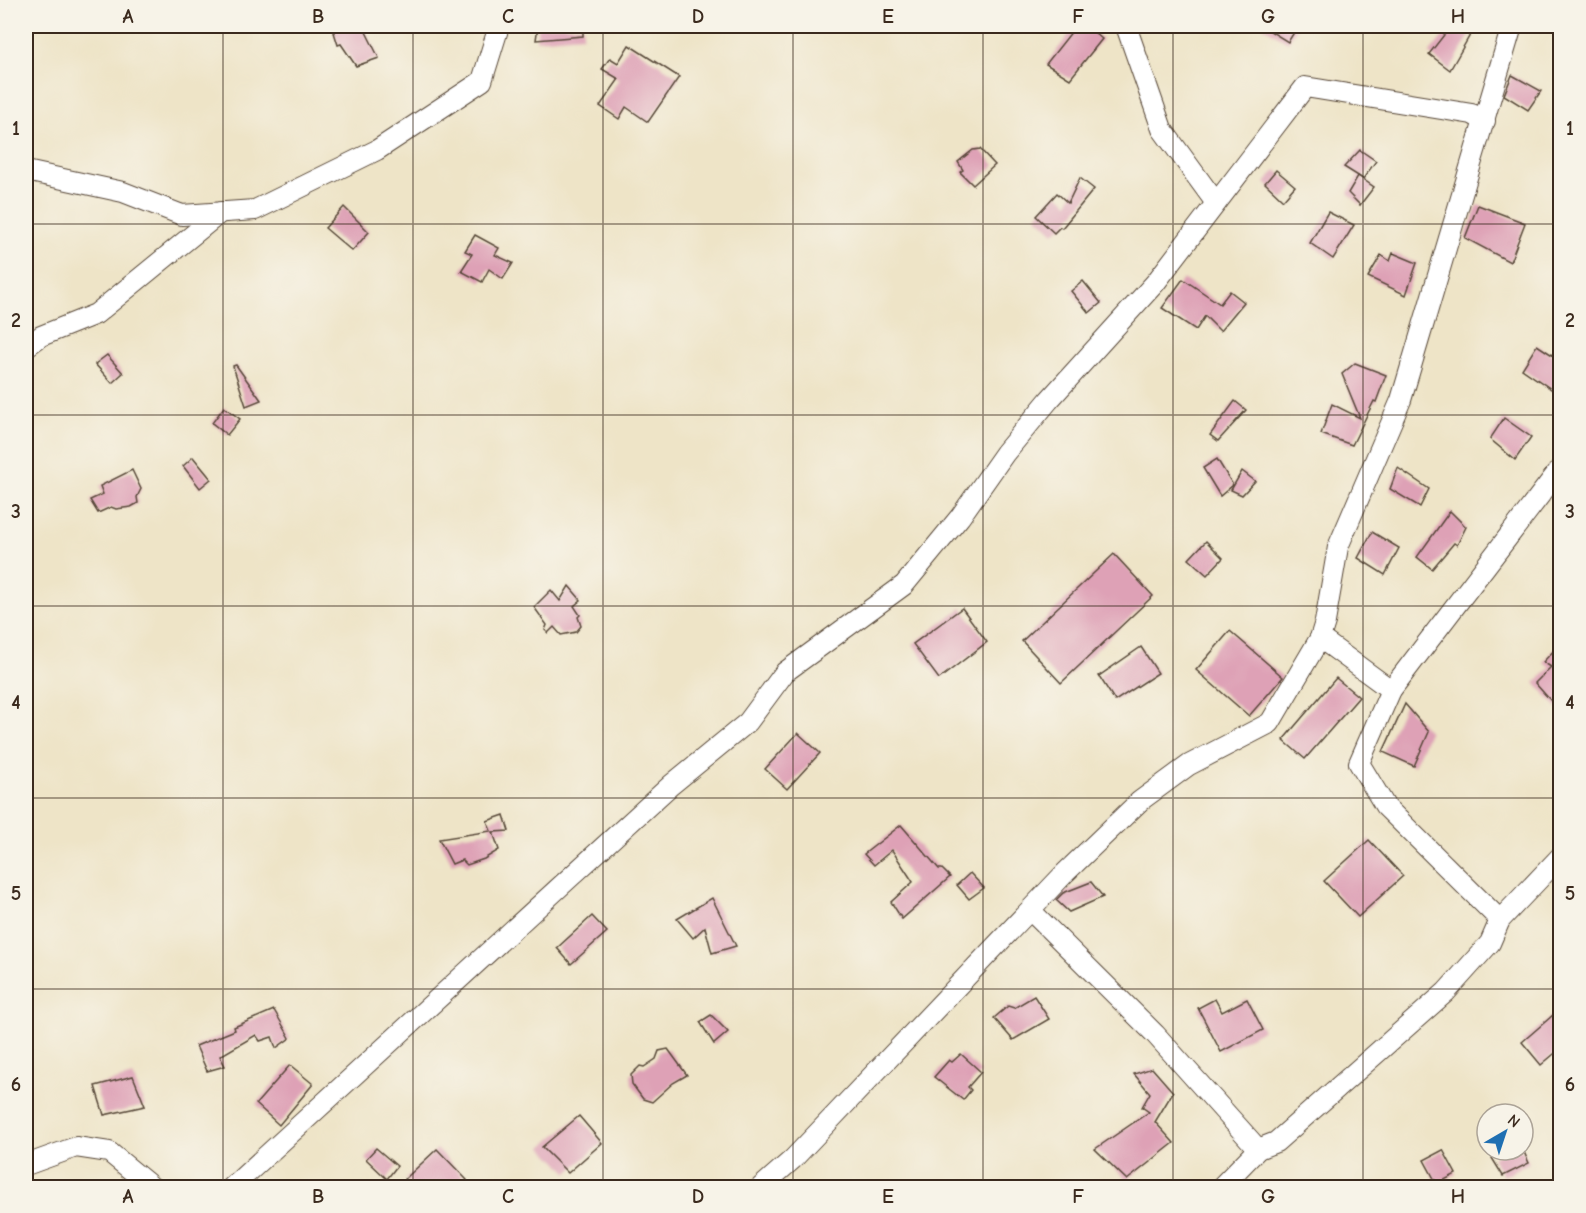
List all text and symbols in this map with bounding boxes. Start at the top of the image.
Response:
text: A [122,5,134,28]
text: B [312,5,324,28]
text: C [502,5,514,28]
text: D [692,5,704,28]
text: E [882,5,894,28]
text: F [1072,5,1084,28]
text: G [1261,5,1275,28]
text: H [1451,5,1465,28]
text: 1 [12,117,20,140]
text: 1 [1566,117,1574,140]
text: 2 [11,309,21,332]
text: 2 [1565,309,1575,332]
text: 3 [11,500,21,523]
text: 3 [1565,500,1575,523]
text: 4 [11,691,21,714]
text: 4 [1565,691,1575,714]
text: 5 [11,882,21,905]
text: 5 [1565,882,1575,905]
text: 6 [11,1073,21,1096]
text: 6 [1565,1073,1575,1096]
north arrow [1475,1102,1535,1162]
text: N [1504,1111,1524,1131]
text: A [122,1185,134,1208]
text: B [312,1185,324,1208]
text: C [502,1185,514,1208]
text: D [692,1185,704,1208]
text: E [882,1185,894,1208]
text: F [1072,1185,1084,1208]
text: G [1261,1185,1275,1208]
text: H [1451,1185,1465,1208]

